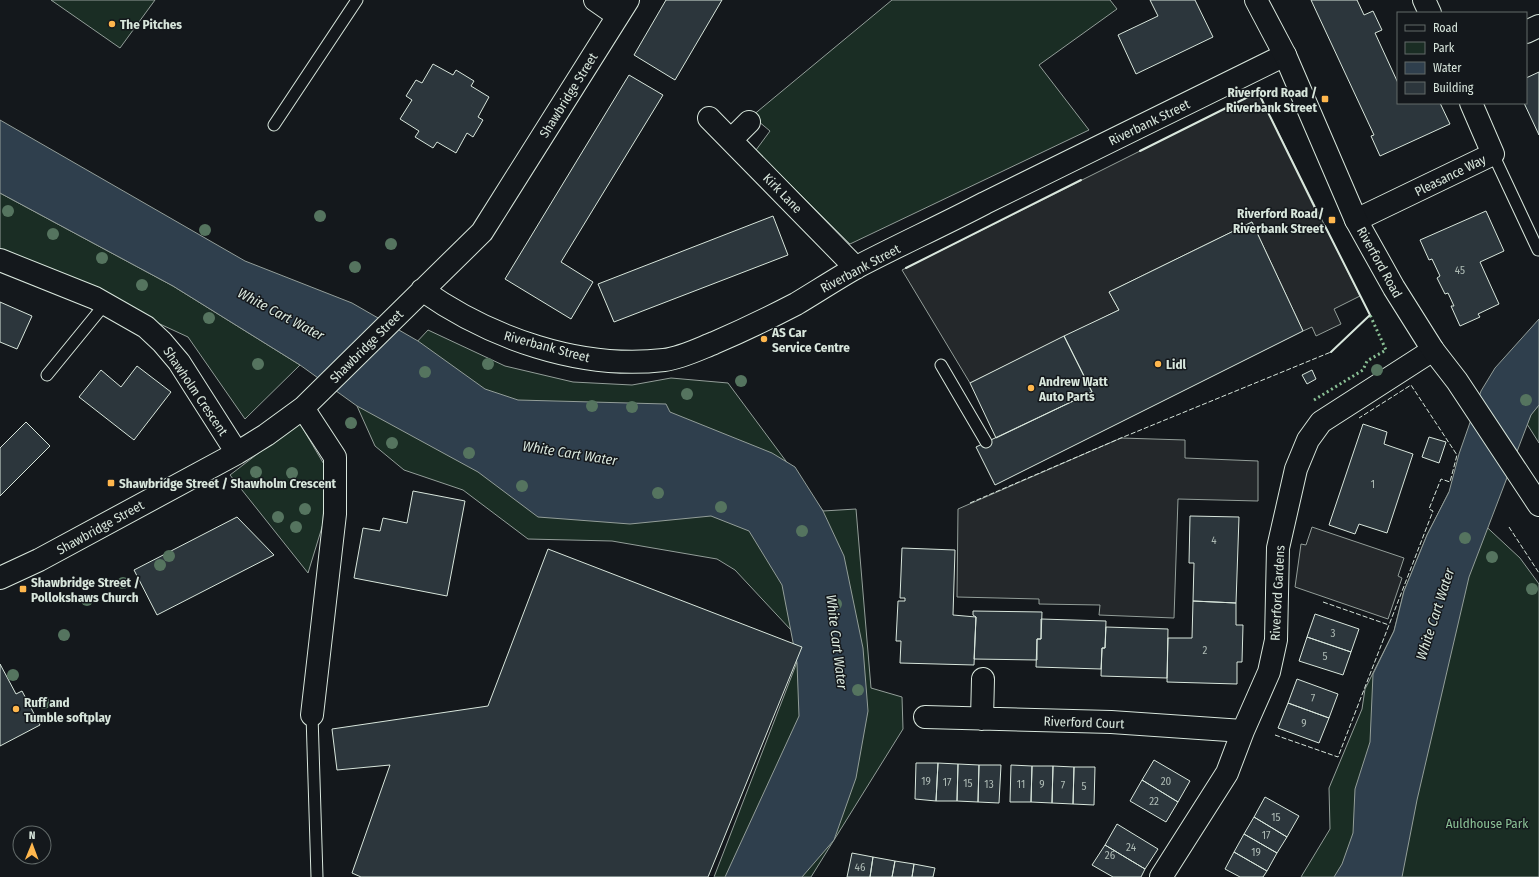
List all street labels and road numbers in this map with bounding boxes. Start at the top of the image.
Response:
street label: Shawbridge Street [536,49,601,140]
street label: Riverbank Street [1106,96,1193,149]
street label: Pleasance Way [1412,152,1488,199]
street label: Kirk Lane [760,170,805,216]
street label: Riverford Road [1354,224,1405,300]
street label: Riverbank Street [818,241,903,296]
street label: Shawbridge Street [327,306,407,386]
street label: Riverbank Street [502,328,592,365]
street label: Shawholm Crescent [160,344,231,439]
street label: Shawbridge Street [54,497,147,558]
street label: Riverford Gardens [1268,544,1288,641]
street label: Riverford Court [1043,714,1125,731]

